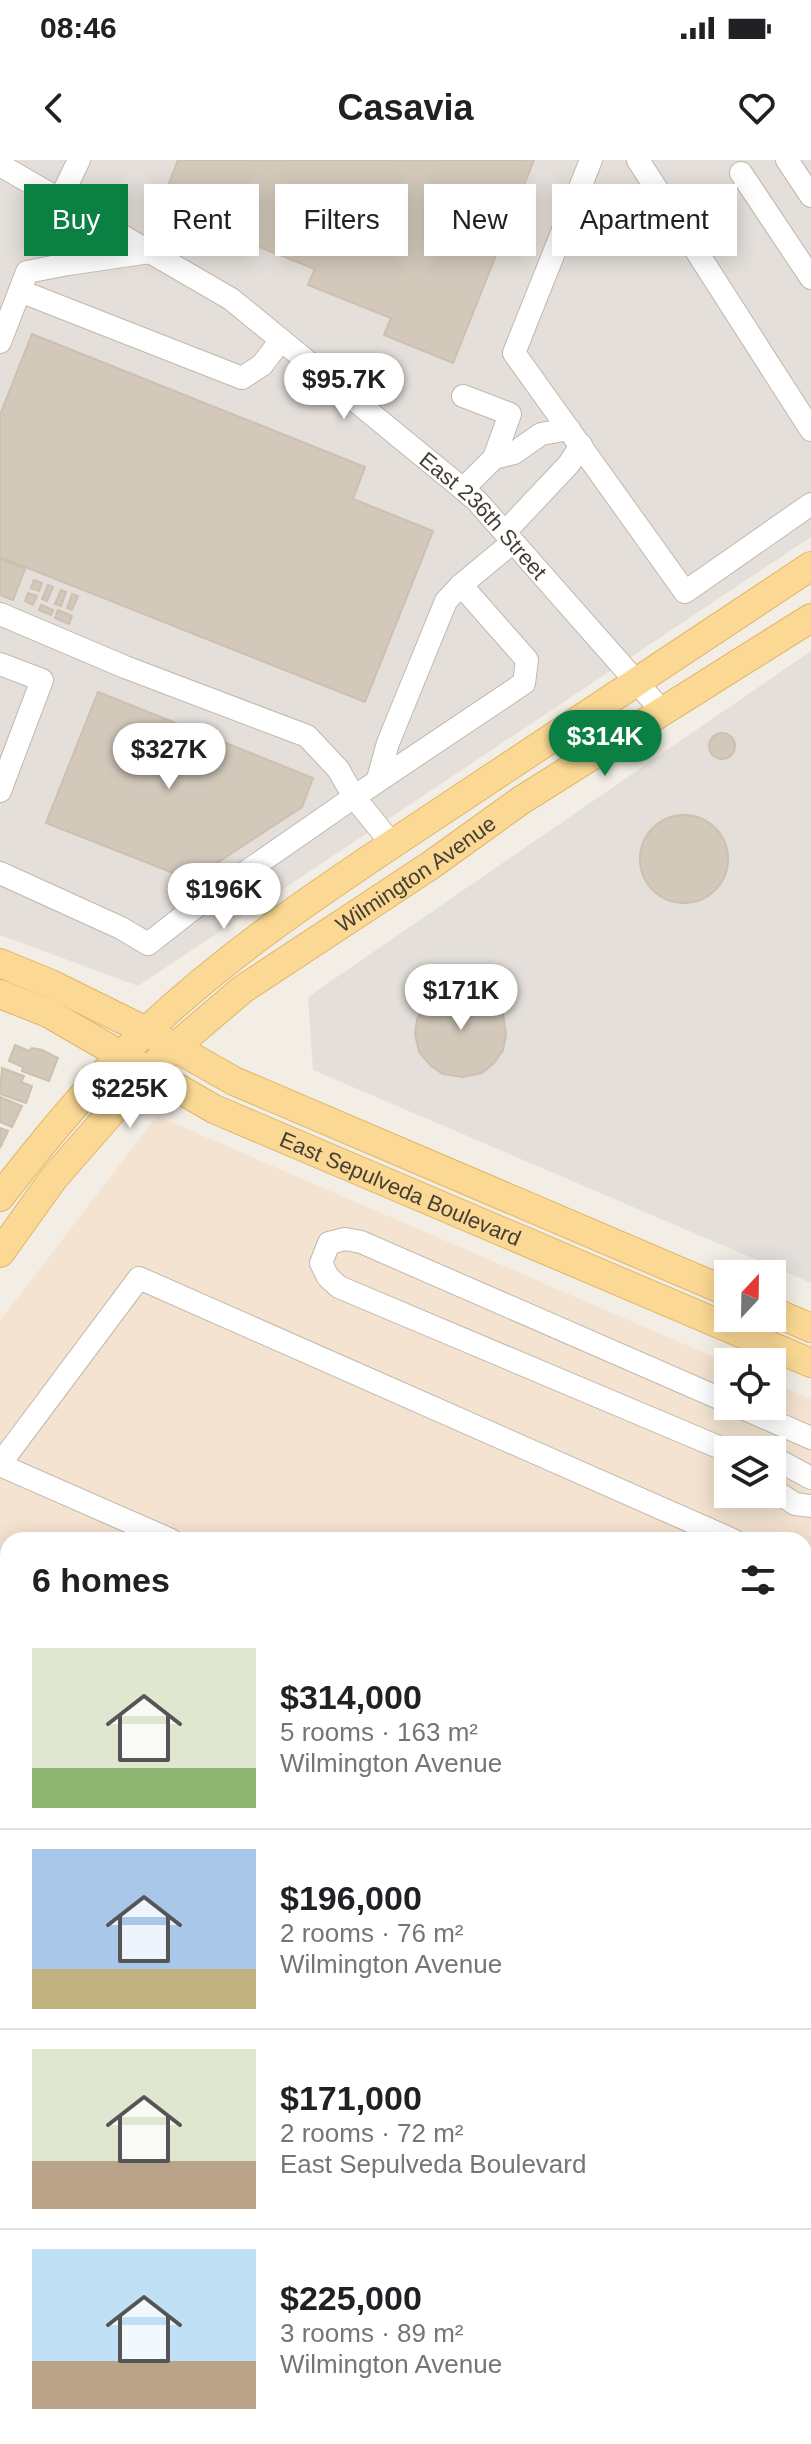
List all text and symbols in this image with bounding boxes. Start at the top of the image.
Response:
text: 08:46 [40,11,117,44]
icon: back [32,86,76,130]
icon: heart [735,86,779,130]
text: Casavia [337,87,474,128]
chip: Buy [24,184,128,256]
chip: Rent [144,184,259,256]
chip: Filters [275,184,408,256]
chip: New [424,184,536,256]
chip: Apartment [552,184,737,256]
pin: $95.7K [279,353,409,421]
text: $95.7K [302,364,386,394]
street label: East 236th Street [415,447,552,584]
pin: $314K [549,710,661,778]
text: $314K [567,721,643,751]
pin: $327K [113,723,225,791]
text: $327K [131,734,207,764]
street label: Wilmington Avenue [331,811,501,937]
pin: $196K [168,863,280,931]
text: $196K [186,874,262,904]
pin: $171K [405,964,517,1032]
text: $171K [423,975,499,1005]
pin: $225K [74,1062,186,1130]
text: $225K [92,1073,168,1103]
street label: East Sepulveda Boulevard [276,1126,525,1251]
north arrow [714,1260,786,1332]
map controls [714,1260,786,1508]
button: locate [714,1348,786,1420]
button: layers [714,1436,786,1508]
icon: filters [736,1558,780,1602]
text: 6 homes [32,1561,170,1599]
text: $314,000 [280,1678,422,1716]
icon: home [96,1680,192,1776]
text: 5 rooms · 163 m² [280,1717,478,1747]
text: Wilmington Avenue [280,1748,502,1778]
text: $196,000 [280,1879,422,1917]
icon: home [96,1881,192,1977]
text: 2 rooms · 76 m² [280,1918,464,1948]
text: Wilmington Avenue [280,1949,502,1979]
text: $171,000 [280,2079,422,2117]
icon: home [96,2081,192,2177]
text: 2 rooms · 72 m² [280,2118,464,2148]
text: East Sepulveda Boulevard [280,2149,586,2179]
text: $225,000 [280,2279,422,2317]
icon: home [96,2281,192,2377]
text: 3 rooms · 89 m² [280,2318,464,2348]
text: Wilmington Avenue [280,2349,502,2379]

